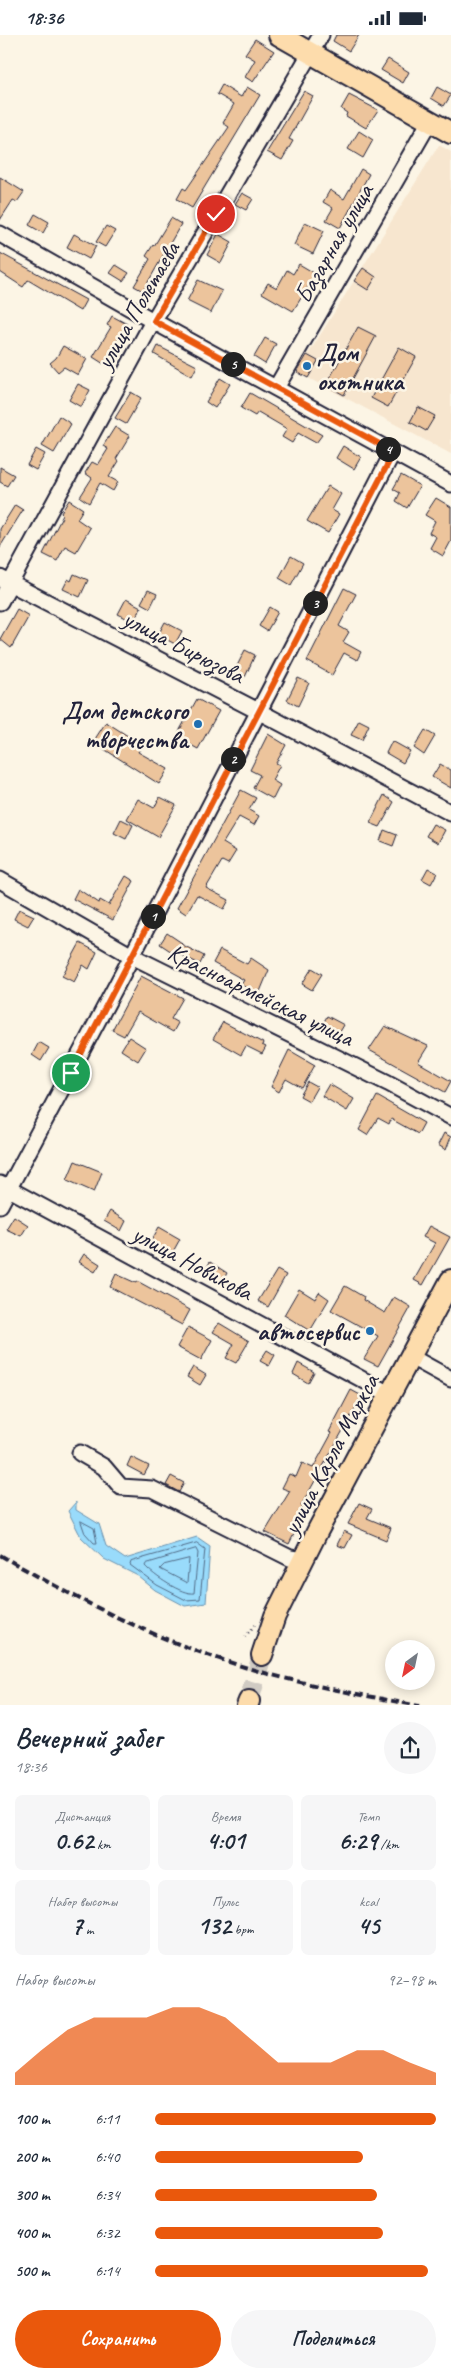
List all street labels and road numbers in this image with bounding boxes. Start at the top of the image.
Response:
street label: Базарная улица [287,176,383,309]
street label: улица Полетаева [88,234,188,377]
street label: улица Бирюзова [115,602,251,693]
street label: Красноармейская улица [162,936,360,1055]
street label: улица Новикова [125,1217,260,1309]
street label: улица Карла Маркса [274,1367,388,1542]

